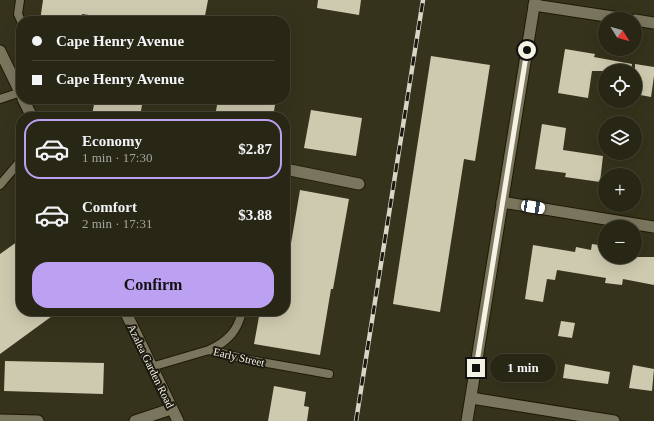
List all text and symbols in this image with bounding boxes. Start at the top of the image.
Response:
north arrow [598,12,642,56]
map controls [598,12,642,264]
text: Cape Henry Avenue [56,33,184,49]
route start [518,41,536,59]
button: locate [598,64,642,108]
text: Cape Henry Avenue [56,71,184,87]
button: layers [598,116,642,160]
icon: car [34,131,70,167]
text: Economy [82,133,142,149]
text: $2.87 [238,141,272,157]
text: 1 min · 17:30 [82,150,152,165]
button: + [598,168,642,212]
icon: car [34,197,70,233]
text: Comfort [82,199,137,215]
car [520,199,546,215]
text: $3.88 [238,207,272,223]
text: 2 min · 17:31 [82,216,152,231]
button: − [598,220,642,264]
button: Confirm [32,262,274,308]
street label: Azalea Garden Road [126,322,177,410]
street label: Early Street [212,345,266,369]
callout: 1 min [490,354,556,382]
route end [467,359,485,377]
text: 1 min [507,360,539,375]

